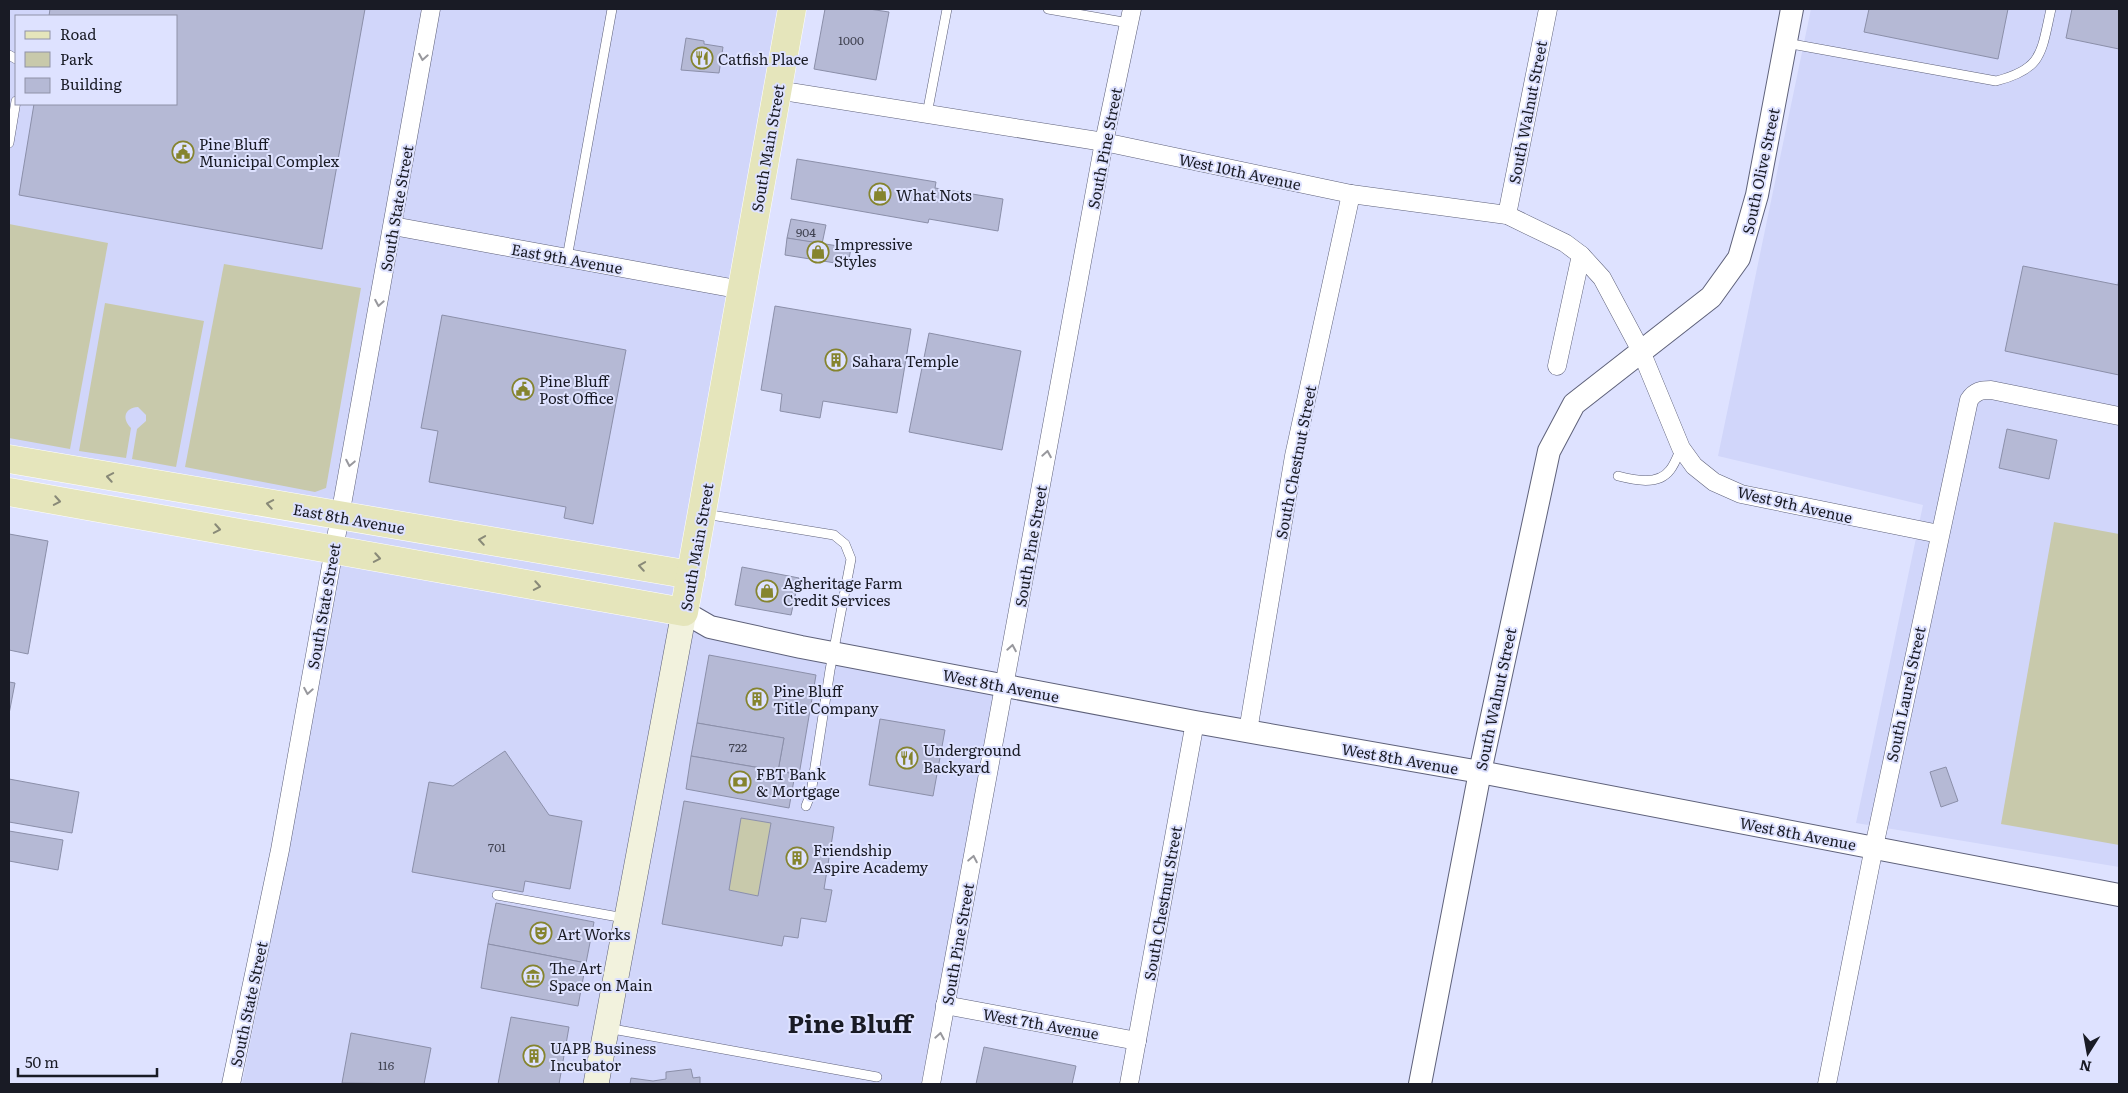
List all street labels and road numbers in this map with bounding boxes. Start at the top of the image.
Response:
street label: South Walnut Street [1502,38,1552,186]
street label: South Main Street [744,82,790,214]
street label: South Pine Street [1081,85,1127,211]
street label: South Olive Street [1735,106,1785,236]
street label: South State Street [374,143,418,273]
street label: West 10th Avenue [1177,147,1304,195]
street label: East 9th Avenue [510,237,625,279]
street label: South Chestnut Street [1269,383,1321,541]
street label: West 9th Avenue [1735,480,1855,529]
street label: South Main Street [673,481,719,613]
street label: South Pine Street [1008,483,1052,609]
street label: East 8th Avenue [291,497,407,539]
street label: South State Street [301,541,345,671]
street label: South Laurel Street [1879,624,1931,764]
street label: South Walnut Street [1469,625,1521,773]
street label: West 8th Avenue [941,662,1061,708]
street label: West 8th Avenue [1340,736,1460,780]
street label: West 8th Avenue [1738,810,1858,856]
street label: South Chestnut Street [1137,824,1187,982]
street label: South Pine Street [935,881,979,1007]
street label: South State Street [223,939,273,1069]
street label: West 7th Avenue [981,1001,1101,1045]

